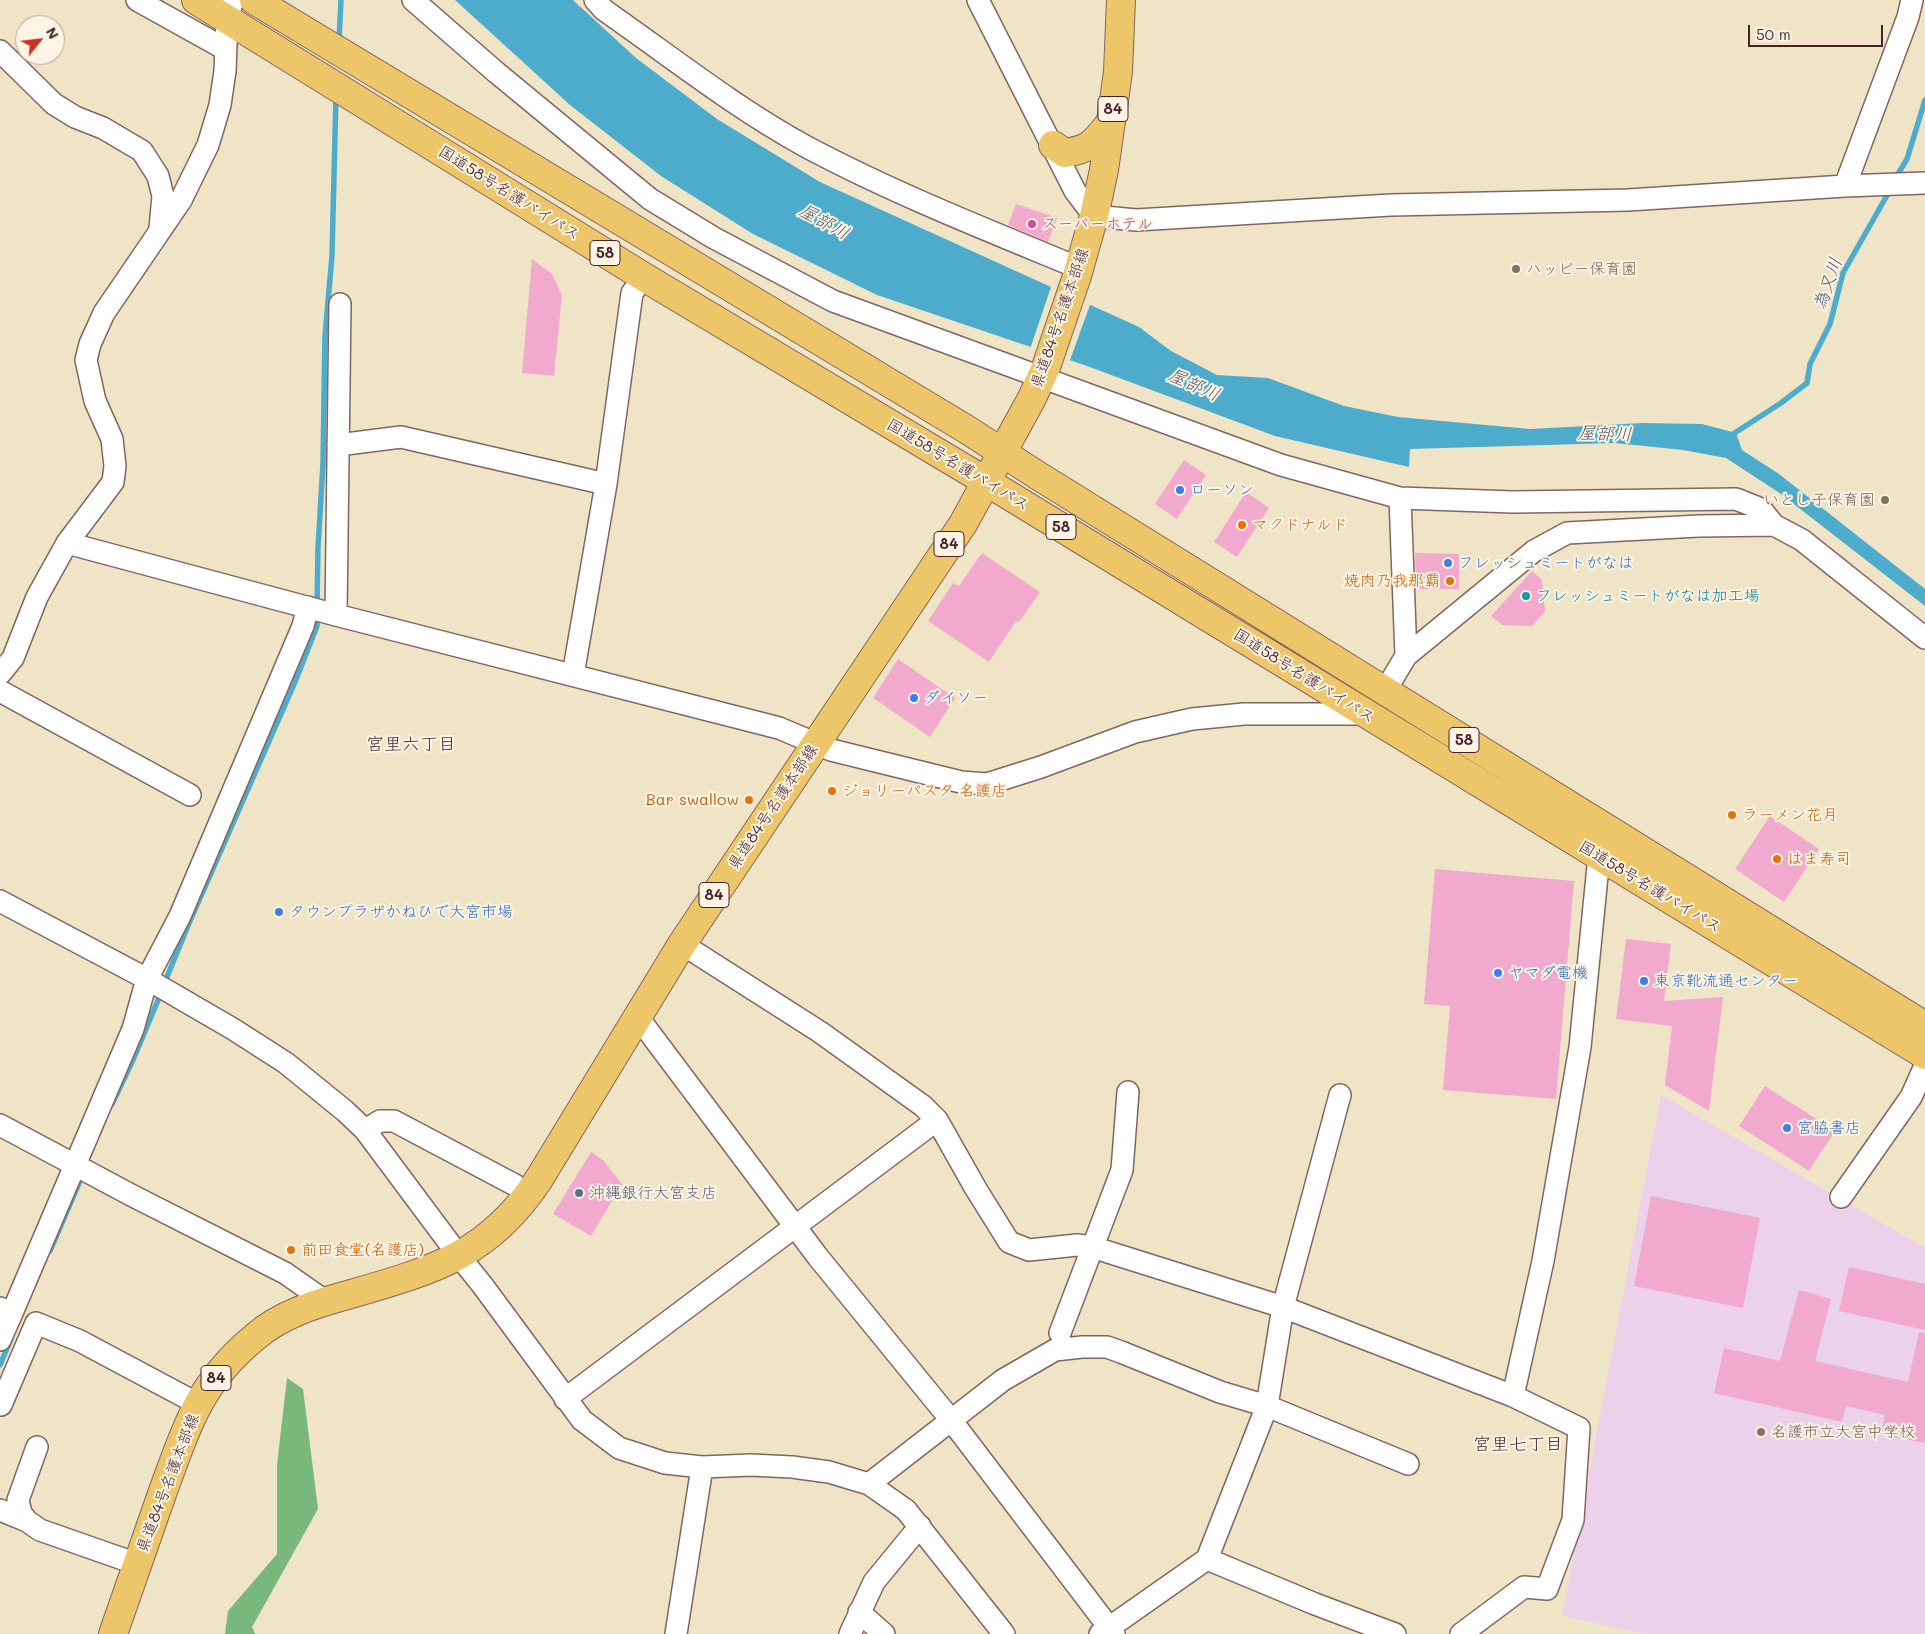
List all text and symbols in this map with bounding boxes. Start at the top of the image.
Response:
north arrow [15,15,65,65]
scale bar [1750,15,1885,47]
text: N [42,24,64,42]
text: 50 m [1756,24,1791,44]
road number: 84 [1098,96,1128,122]
street label: 国道58号名護バイパス [435,142,583,244]
water label: 屋部川 [795,199,853,245]
place label: スーパーホテル [1042,214,1153,234]
marker: スーパーホテル [1026,218,1038,230]
road number: 58 [590,240,620,266]
street label: 県道84号名護本部線 [1027,245,1093,391]
water label: 為又川 [1809,255,1847,313]
place label: ハッピー保育園 [1526,259,1637,279]
marker: ハッピー保育園 [1510,263,1522,275]
water label: 屋部川 [1165,364,1223,406]
street label: 国道58号名護バイパス [883,415,1033,515]
water label: 屋部川 [1578,422,1632,446]
place label: ローソン [1190,480,1254,500]
marker: ローソン [1174,484,1186,496]
place label: いとし子保育園 [1763,490,1875,510]
marker: いとし子保育園 [1879,494,1891,506]
road number: 58 [1046,514,1076,540]
place label: マクドナルド [1252,515,1348,535]
marker: マクドナルド [1236,519,1248,531]
road number: 84 [934,532,964,556]
place label: フレッシュミートがなは [1458,553,1634,573]
marker: フレッシュミートがなは [1442,557,1454,569]
place label: 焼肉乃我那覇 [1344,571,1440,591]
marker: 焼肉乃我那覇 [1444,575,1456,587]
place label: フレッシュミートがなは加工場 [1536,586,1760,606]
marker: フレッシュミートがなは加工場 [1520,590,1532,602]
street label: 国道58号名護バイパス [1230,625,1378,727]
place label: ダイソー [924,688,988,708]
marker: ダイソー [908,692,920,704]
road number: 58 [1449,728,1479,752]
district label: 宮里六丁目 [366,733,456,755]
street label: 県道84号名護本部線 [724,741,822,873]
place label: ジョリーパスタ 名護店 [842,781,1007,801]
marker: ジョリーパスタ 名護店 [826,785,838,797]
place label: Bar swallow [646,790,739,810]
marker: Bar swallow [743,794,755,806]
place label: ラーメン花月 [1742,805,1838,825]
marker: ラーメン花月 [1726,809,1738,821]
street label: 国道58号名護バイパス [1575,837,1725,937]
place label: はま寿司 [1787,849,1851,869]
marker: はま寿司 [1771,853,1783,865]
road number: 84 [699,882,729,908]
place label: タウンプラザかねひで大宮市場 [289,902,513,922]
marker: タウンプラザかねひで大宮市場 [273,906,285,918]
place label: ヤマダ電機 [1508,963,1588,983]
marker: ヤマダ電機 [1492,967,1504,979]
place label: 東京靴流通センター [1654,971,1798,991]
marker: 東京靴流通センター [1638,975,1650,987]
place label: 宮脇書店 [1797,1118,1861,1138]
marker: 宮脇書店 [1781,1122,1793,1134]
place label: 沖縄銀行大宮支店 [589,1183,717,1203]
marker: 沖縄銀行大宮支店 [573,1187,585,1199]
place label: 前田食堂(名護店) [301,1240,424,1260]
marker: 前田食堂(名護店) [285,1244,297,1256]
road number: 84 [201,1366,231,1390]
street label: 県道84号名護本部線 [133,1411,203,1555]
place label: 名護市立大宮中学校 [1771,1422,1915,1442]
marker: 名護市立大宮中学校 [1755,1426,1767,1438]
district label: 宮里七丁目 [1473,1433,1563,1455]

